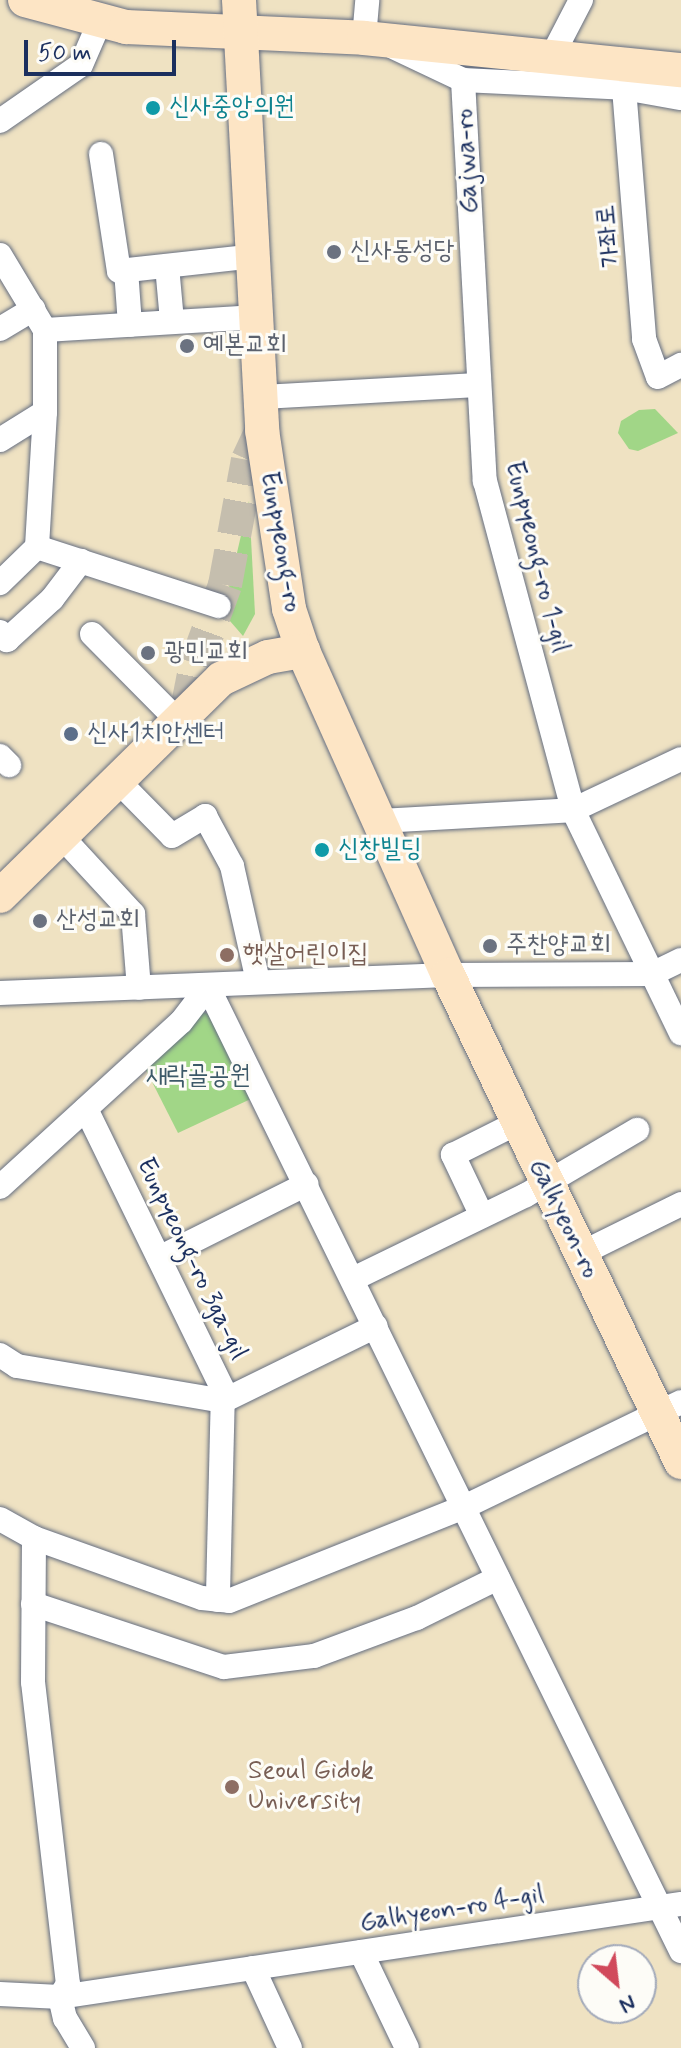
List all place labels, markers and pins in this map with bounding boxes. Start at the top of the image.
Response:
place label: 신사중앙의원 [169,92,295,124]
marker: 신사중앙의원 [144,99,162,117]
place label: 신사동성당 [350,236,455,268]
marker: 신사동성당 [325,243,343,261]
place label: 예본교회 [203,330,287,362]
marker: 예본교회 [178,337,196,355]
place label: 광민교회 [164,637,248,669]
marker: 광민교회 [139,644,157,662]
place label: 신사1치안센터 [87,718,224,750]
marker: 신사1치안센터 [62,725,80,743]
place label: 신창빌딩 [338,834,422,866]
marker: 신창빌딩 [313,841,331,859]
place label: 산성교회 [56,905,140,937]
marker: 산성교회 [31,912,49,930]
place label: 주찬양교회 [506,930,611,962]
marker: 주찬양교회 [481,937,499,955]
place label: 햇살어린이집 [243,939,369,971]
marker: 햇살어린이집 [218,946,236,964]
place label: Seoul Gidok University [248,1756,373,1818]
marker: Seoul Gidok University [223,1778,241,1796]

